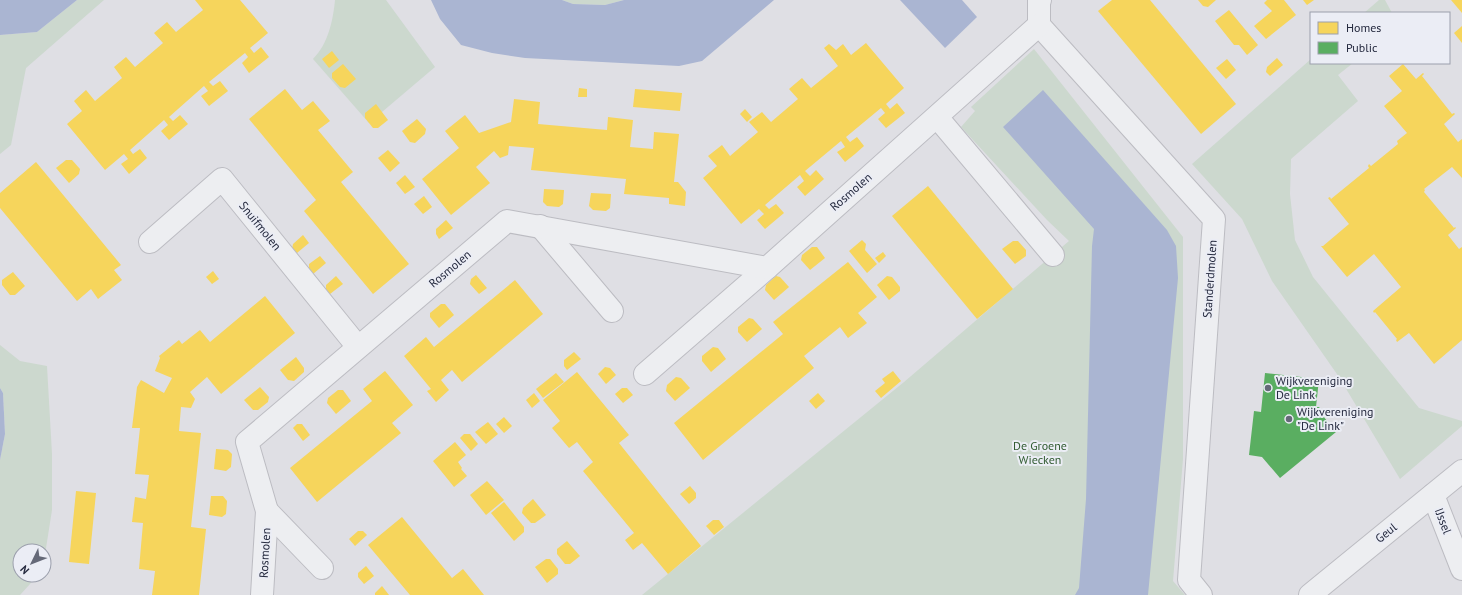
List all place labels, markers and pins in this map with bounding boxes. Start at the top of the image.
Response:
place label: Wijkvereniging De Link [1276,373,1352,402]
marker: Wijkvereniging De Link [1263,383,1273,393]
place label: Wijkvereniging "De Link" [1297,404,1373,433]
marker: Wijkvereniging "De Link" [1284,414,1294,424]

